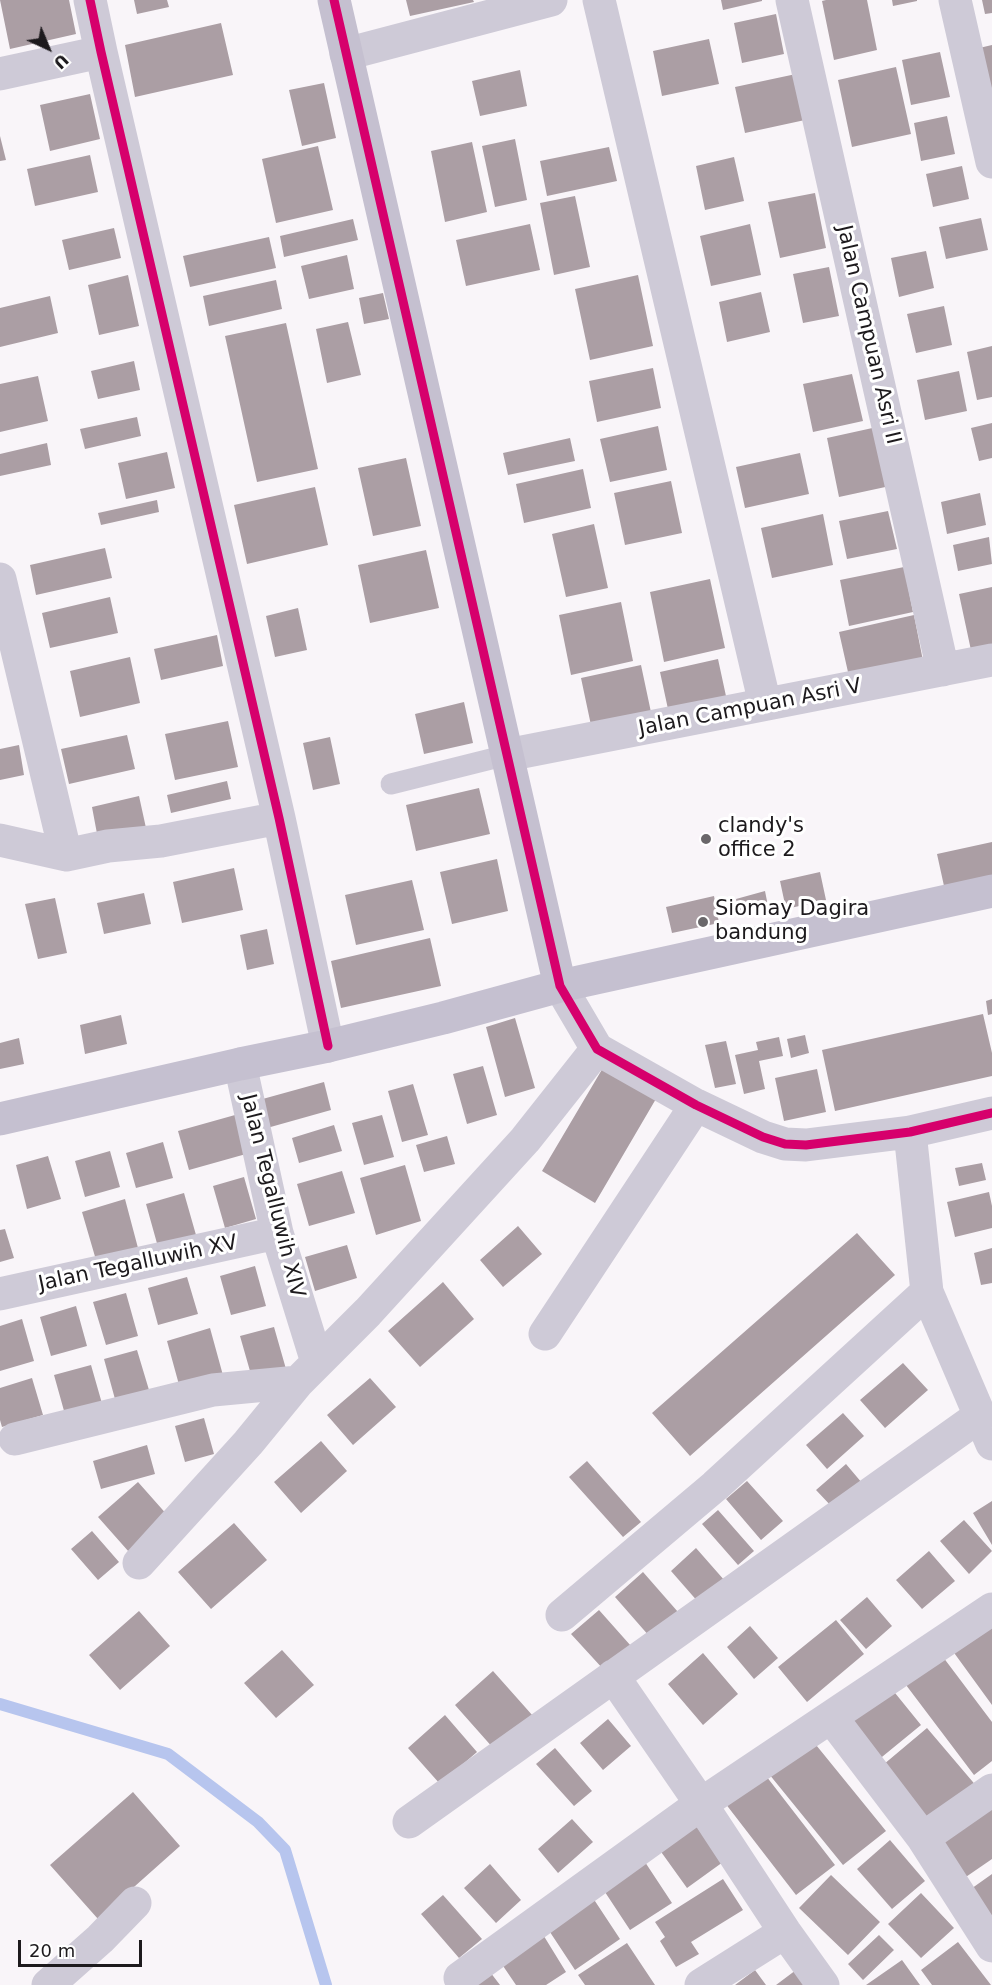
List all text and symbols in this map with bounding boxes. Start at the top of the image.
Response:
north arrow [18,18,78,78]
text: U [50,50,72,73]
street label: Jalan Campuan Asri II [831,223,905,447]
street label: Jalan Campuan Asri V [637,674,863,742]
place label: clandy's office 2 [718,814,804,864]
marker: clandy's office 2 [699,832,713,846]
place label: Siomay Dagira bandung [715,897,869,947]
marker: Siomay Dagira bandung [696,915,710,929]
street label: Jalan Tegalluwih XIV [234,1092,310,1300]
street label: Jalan Tegalluwih XV [36,1231,240,1297]
scale bar [21,1928,146,1966]
text: 20 m [29,1940,75,1961]

